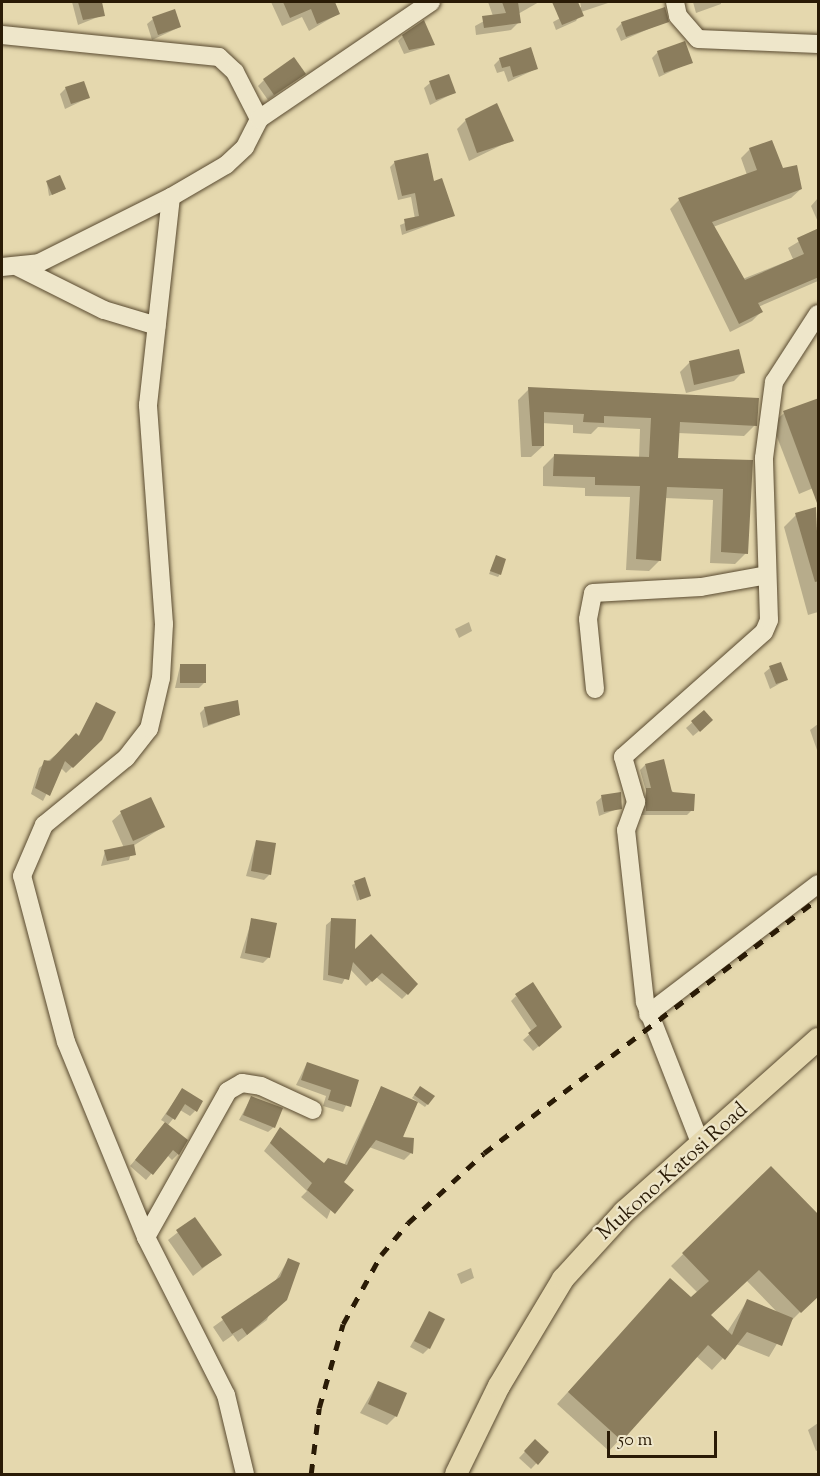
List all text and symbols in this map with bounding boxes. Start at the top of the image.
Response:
street label: Mukono-Katosi Road [593,1098,753,1246]
scale bar [610,1419,720,1457]
text: 50 m [618,1428,652,1454]

